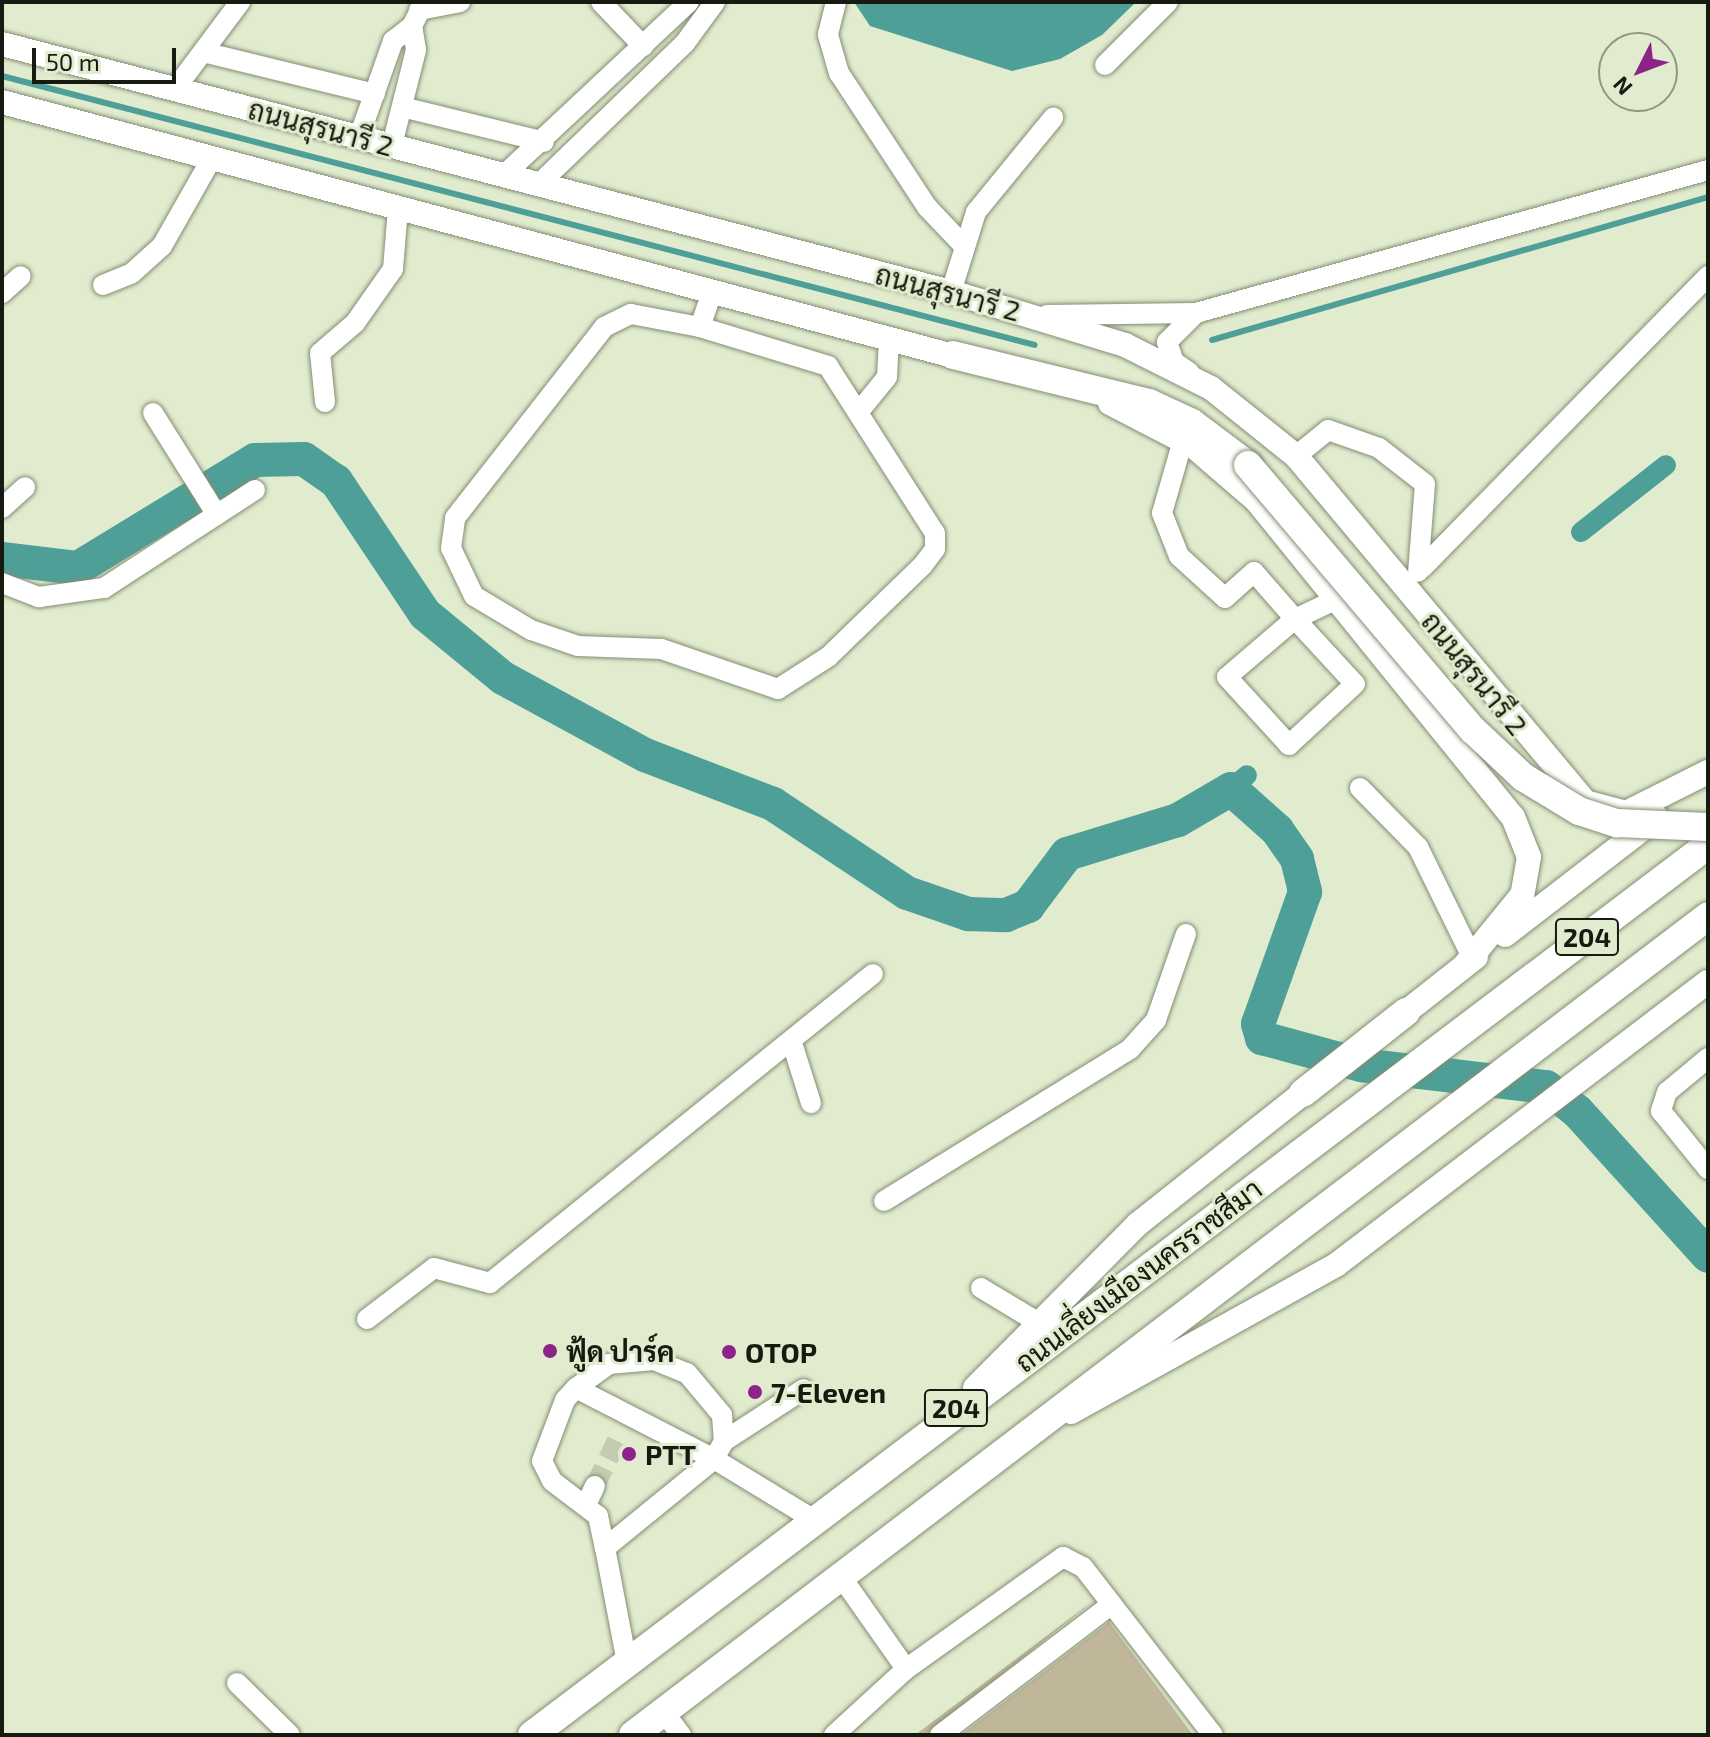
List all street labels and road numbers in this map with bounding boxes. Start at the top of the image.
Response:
street label: ถนนสุรนารี 2 [245,92,397,162]
street label: ถนนสุรนารี 2 [872,257,1024,327]
street label: ถนนสุรนารี 2 [1415,605,1535,741]
road number: 204 [1553,915,1621,959]
street label: ถนนเลี่ยงเมืองนครราชสีมา [1008,1171,1268,1379]
road number: 204 [922,1386,990,1430]

